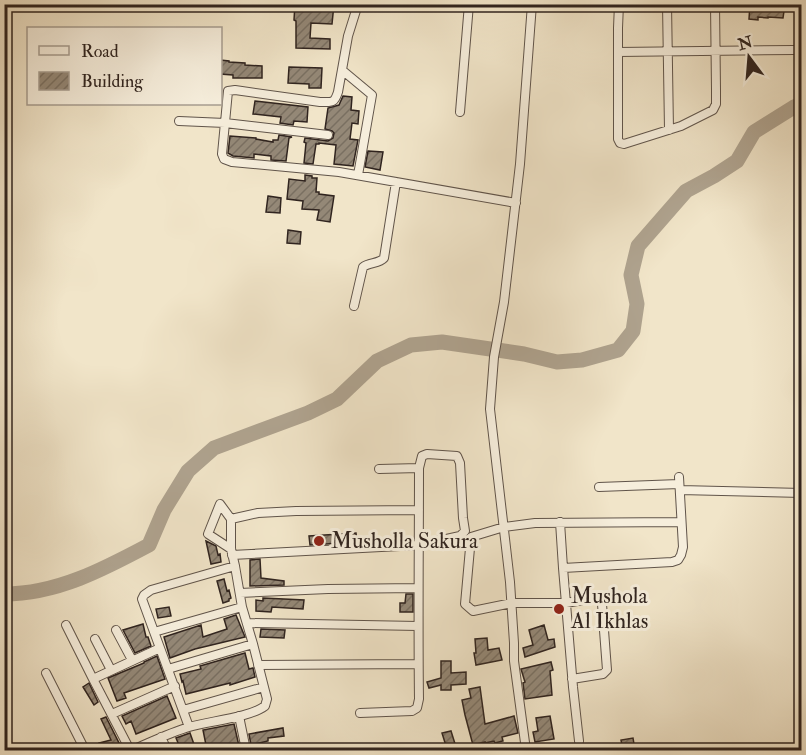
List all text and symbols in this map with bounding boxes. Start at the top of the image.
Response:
legend [27,27,222,105]
north arrow [719,27,779,87]
text: N [735,32,755,55]
text: Road [81,40,119,63]
text: Building [81,70,144,93]
place label: Musholla Sakura [331,527,479,555]
marker: Musholla Sakura [312,534,326,548]
place label: Mushola Al Ikhlas [570,582,648,635]
marker: Mushola Al Ikhlas [552,602,566,616]

